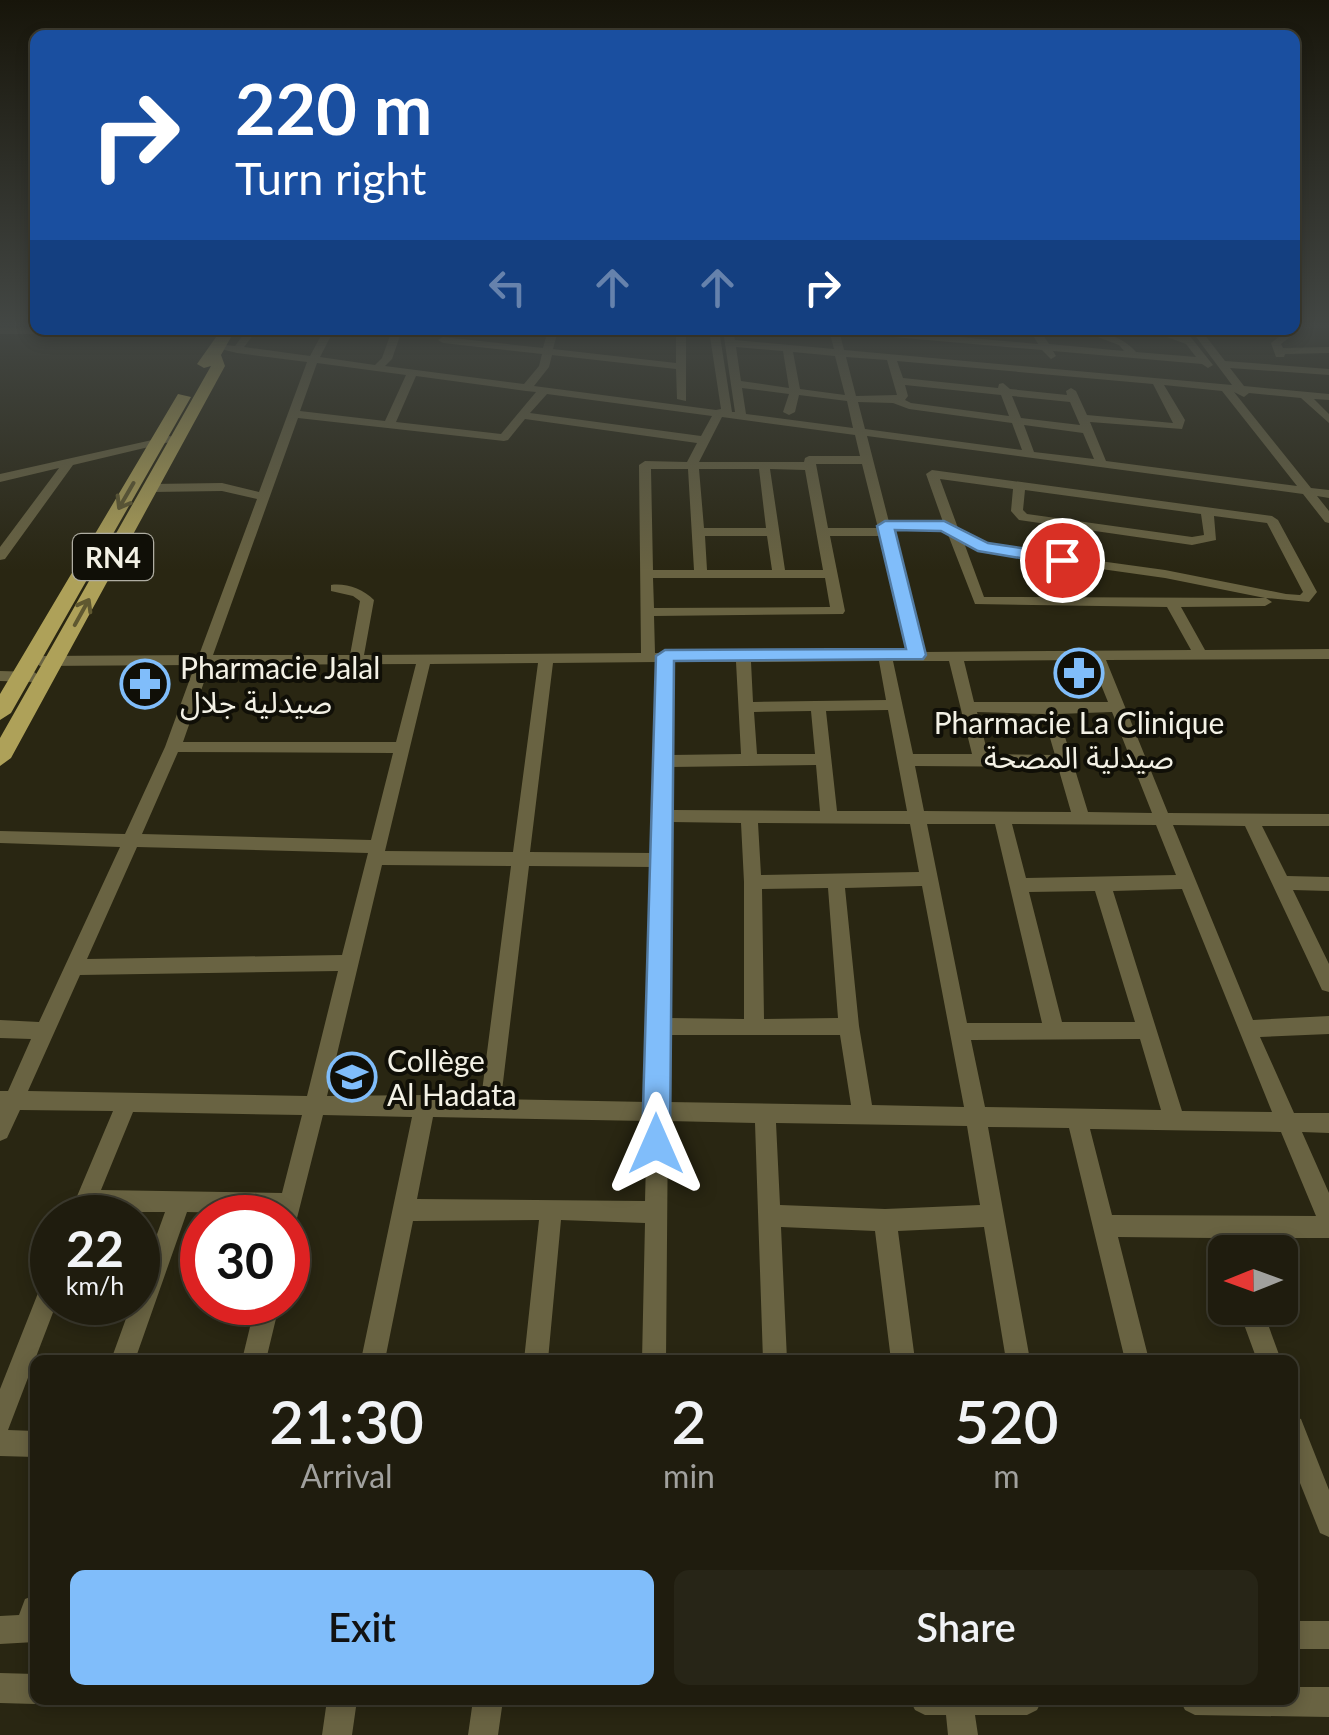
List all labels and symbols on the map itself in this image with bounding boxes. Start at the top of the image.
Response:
one-way arrow [116,481,136,510]
pin [1020,518,1105,603]
road number: RN4 [73,534,153,580]
one-way arrow [73,598,93,627]
pharmacy icon: Pharmacie La Clinique صيدلية المصحة [1053,647,1105,699]
place label: Pharmacie Jalal صيدلية جلال [180,649,380,721]
pharmacy icon: Pharmacie Jalal صيدلية جلال [119,658,171,710]
place label: Pharmacie La Clinique صيدلية المصحة [934,704,1224,774]
place label: Collège Al Hadata [387,1042,517,1112]
school or university icon: Collège Al Hadata [326,1051,378,1103]
position arrow [604,1092,708,1196]
speed limit sign: 30 [180,1195,310,1325]
north arrow [1208,1235,1298,1325]

